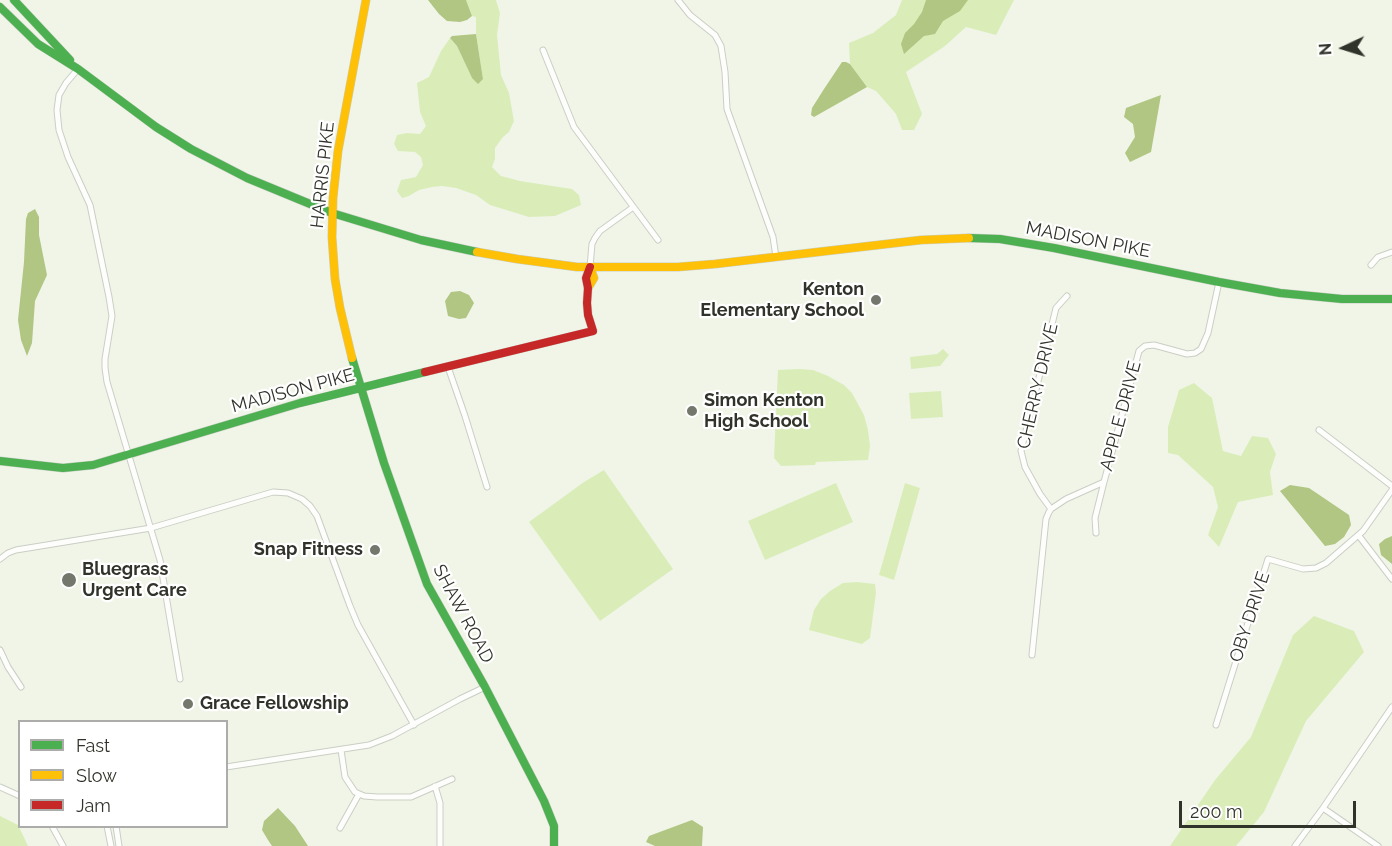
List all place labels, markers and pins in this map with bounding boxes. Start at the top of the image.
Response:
place label: Kenton Elementary School [700,279,864,322]
marker: Kenton Elementary School [869,293,883,307]
place label: Simon Kenton High School [704,390,824,432]
marker: Simon Kenton High School [685,404,699,418]
place label: Snap Fitness [254,539,363,561]
marker: Snap Fitness [368,543,382,557]
place label: Bluegrass Urgent Care [82,559,187,602]
marker: Bluegrass Urgent Care [60,571,78,589]
place label: Grace Fellowship [200,693,349,715]
marker: Grace Fellowship [181,697,195,711]

